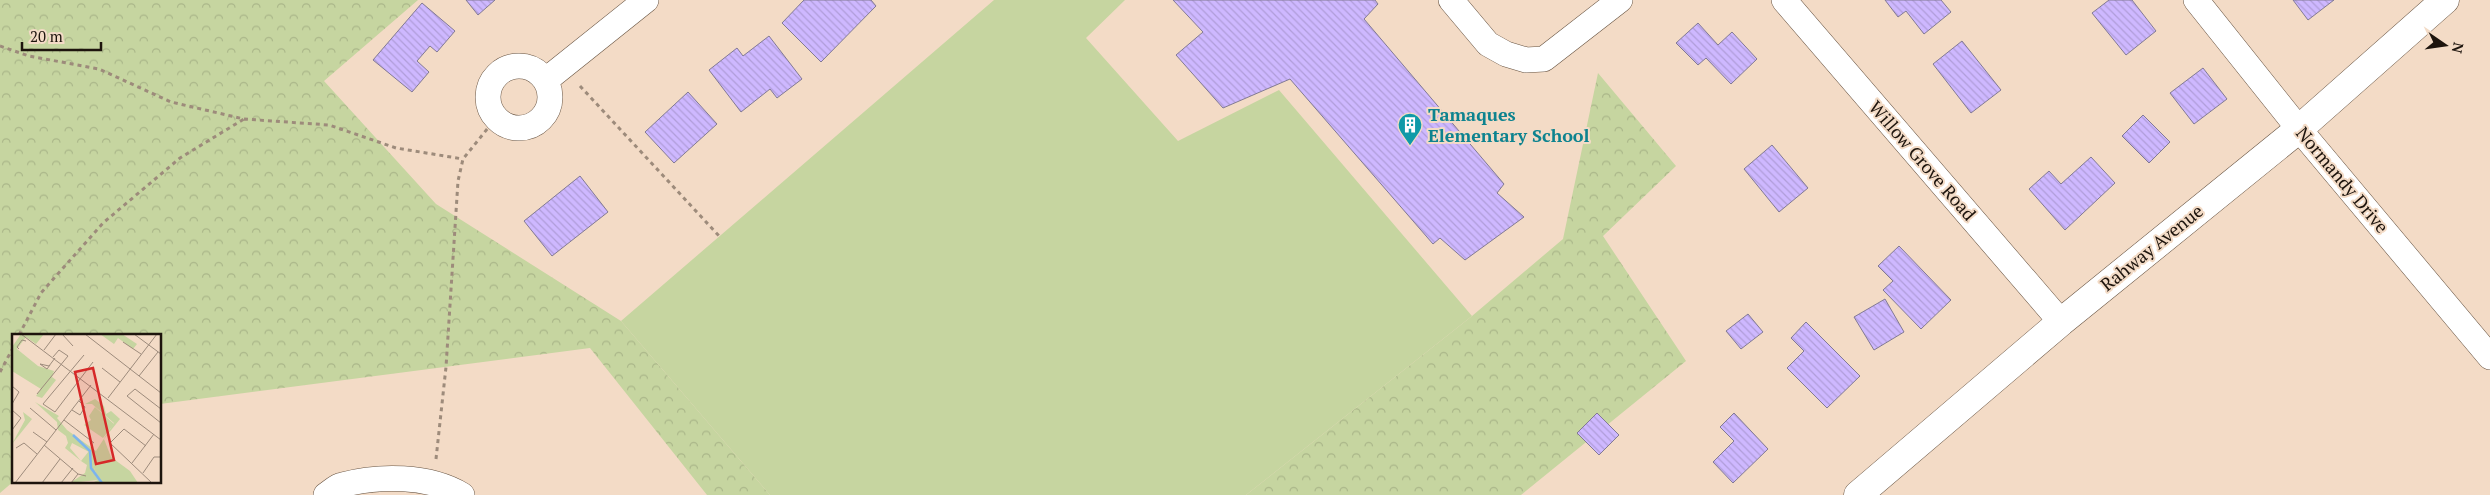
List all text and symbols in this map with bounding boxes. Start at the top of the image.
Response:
scale bar [22,20,101,52]
north arrow [2420,20,2470,70]
text: 20 m [30,26,63,46]
text: N [2448,41,2469,56]
street label: Willow Grove Road [1864,95,1982,225]
place label: Tamaques Elementary School [1428,102,1590,147]
building icon: Tamaques Elementary School [1397,112,1423,146]
street label: Normandy Drive [2291,121,2394,238]
street label: Rahway Avenue [2095,198,2208,296]
inset map [12,334,161,482]

